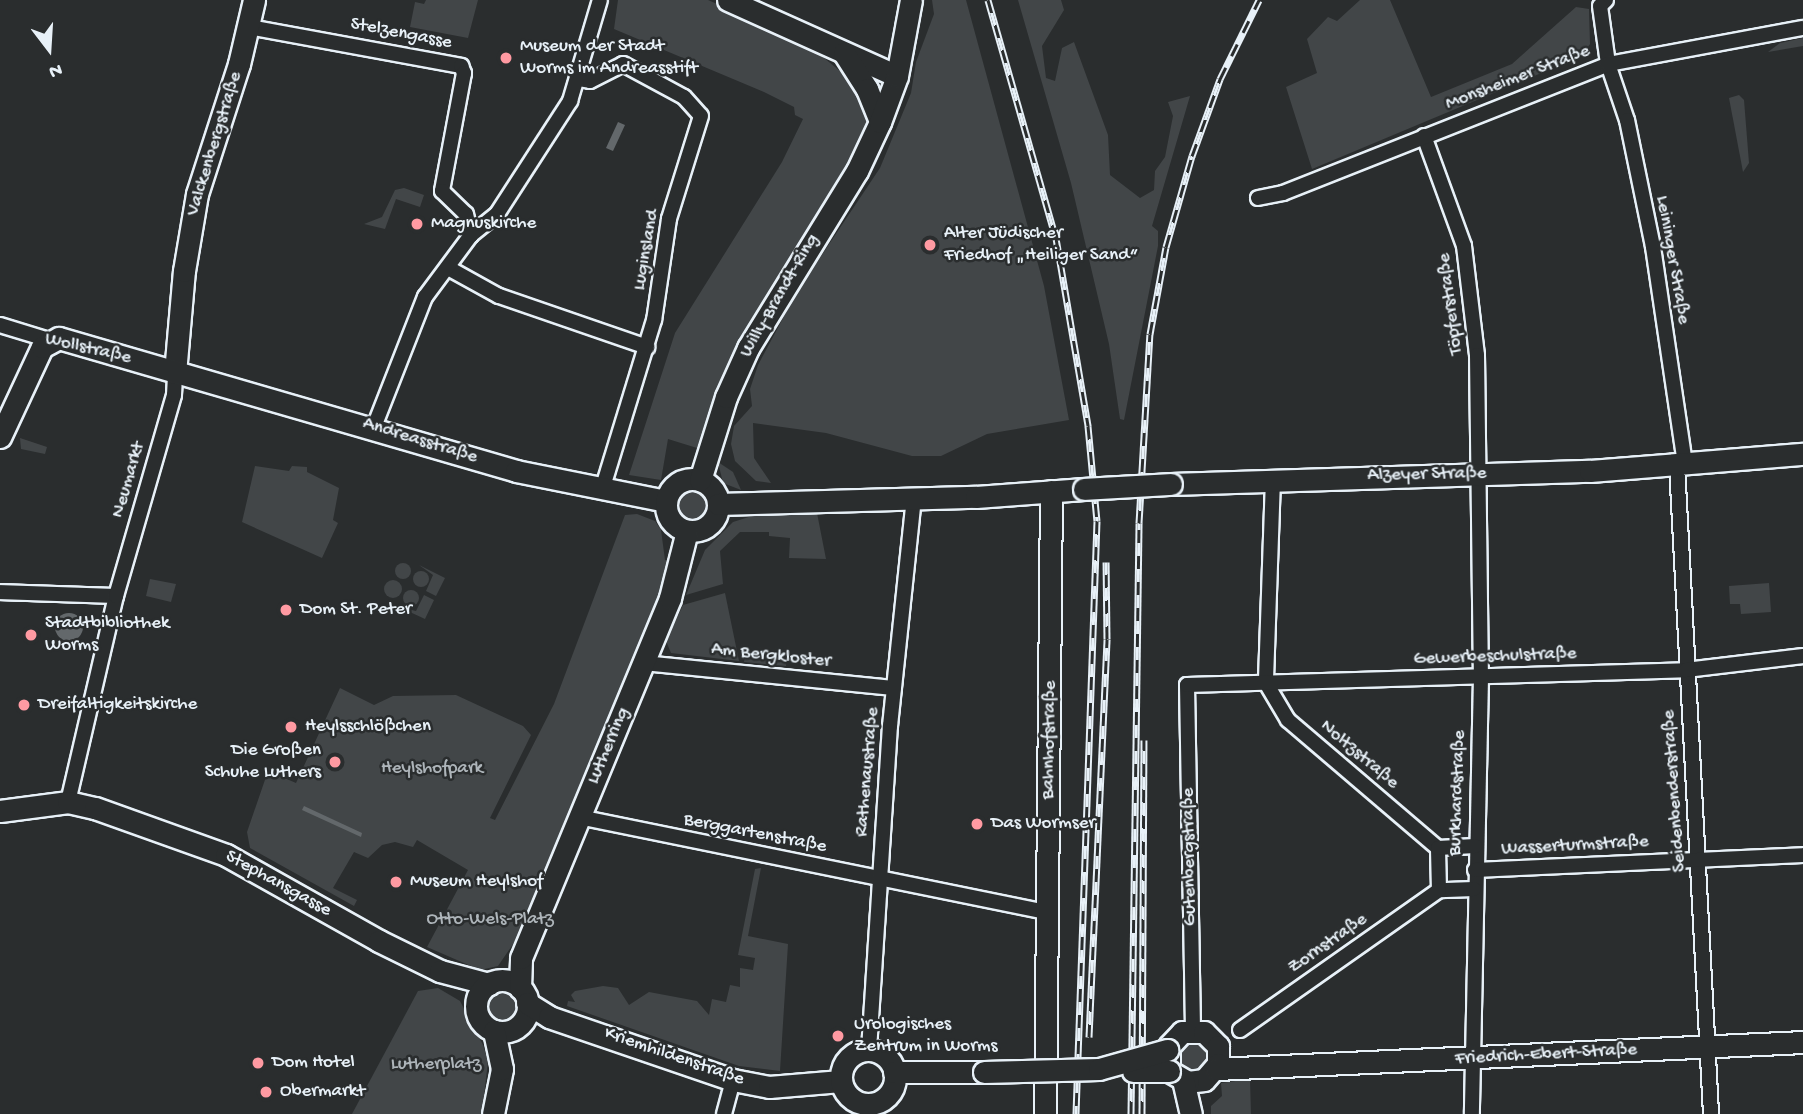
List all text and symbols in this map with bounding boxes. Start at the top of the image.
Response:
street label: Stelzengasse [348,13,454,55]
north arrow [14,14,84,84]
place label: Museum der Stadt Worms im Andreasstift [520,36,698,80]
street label: Monsheimer Straße [1443,40,1593,116]
marker: Museum der Stadt Worms im Andreasstift [498,50,514,66]
text: N [46,57,65,82]
street label: Valckenbergstraße [182,69,248,219]
street label: Leininger Straße [1649,194,1695,326]
street label: Luginsland [629,208,665,292]
place label: Magnuskirche [431,213,536,235]
marker: Magnuskirche [409,216,425,232]
place label: Alter Jüdischer Friedhof „Heiliger Sand“ [944,223,1138,267]
street label: Willy-Brandt-Ring [735,230,825,362]
marker: Alter Jüdischer Friedhof „Heiliger Sand“ [922,237,938,253]
street label: Töpferstraße [1433,252,1469,356]
street label: Wollstraße [43,328,133,370]
street label: Andreasstraße [360,413,480,469]
street label: Neumarkt [107,439,151,521]
street label: Alzeyer Straße [1367,463,1487,487]
place label: Dom St. Peter [300,599,412,621]
marker: Dom St. Peter [278,602,294,618]
place label: Stadtbibliothek Worms [45,613,170,657]
marker: Stadtbibliothek Worms [23,627,39,643]
street label: Am Bergkloster [710,638,832,674]
street label: Gewerbeschulstraße [1413,643,1577,671]
street label: Bahnhofstraße [1038,680,1062,800]
place label: Dreifaltigkeitskirche [38,694,197,716]
marker: Dreifaltigkeitskirche [16,697,32,713]
street label: Lutherring [583,704,635,788]
street label: Rathenaustraße [851,706,885,838]
street label: Seidenbenderstraße [1658,709,1692,873]
street label: Noltzstraße [1315,715,1403,795]
place label: Heylsschlößchen [305,716,431,738]
marker: Heylsschlößchen [283,719,299,735]
street label: Burkhardstraße [1444,730,1472,856]
place label: Die Großen Schuhe Luthers [205,740,321,784]
marker: Die Großen Schuhe Luthers [327,754,343,770]
park label: Heylshofpark [381,758,483,780]
street label: Gutenbergstraße [1177,788,1203,926]
street label: Berggartenstraße [682,809,828,859]
place label: Das Wormser [991,813,1095,835]
marker: Das Wormser [969,816,985,832]
street label: Wasserturmstraße [1501,831,1649,861]
street label: Stephansgasse [221,846,335,922]
place label: Museum Heylshof [410,871,543,893]
marker: Museum Heylshof [388,874,404,890]
street label: Zornstraße [1284,908,1372,980]
park label: Otto-Wels-Platz [426,909,554,931]
place label: Urologisches Zentrum in Worms [854,1014,997,1058]
street label: Kriemhildenstraße [601,1022,747,1092]
marker: Urologisches Zentrum in Worms [828,1026,848,1046]
street label: Friedrich-Ebert-Straße [1454,1039,1638,1071]
place label: Dom Hotel [272,1052,355,1074]
park label: Lutherplatz [391,1054,481,1076]
marker: Dom Hotel [250,1055,266,1071]
place label: Obermarkt [280,1081,365,1103]
marker: Obermarkt [258,1084,274,1100]

